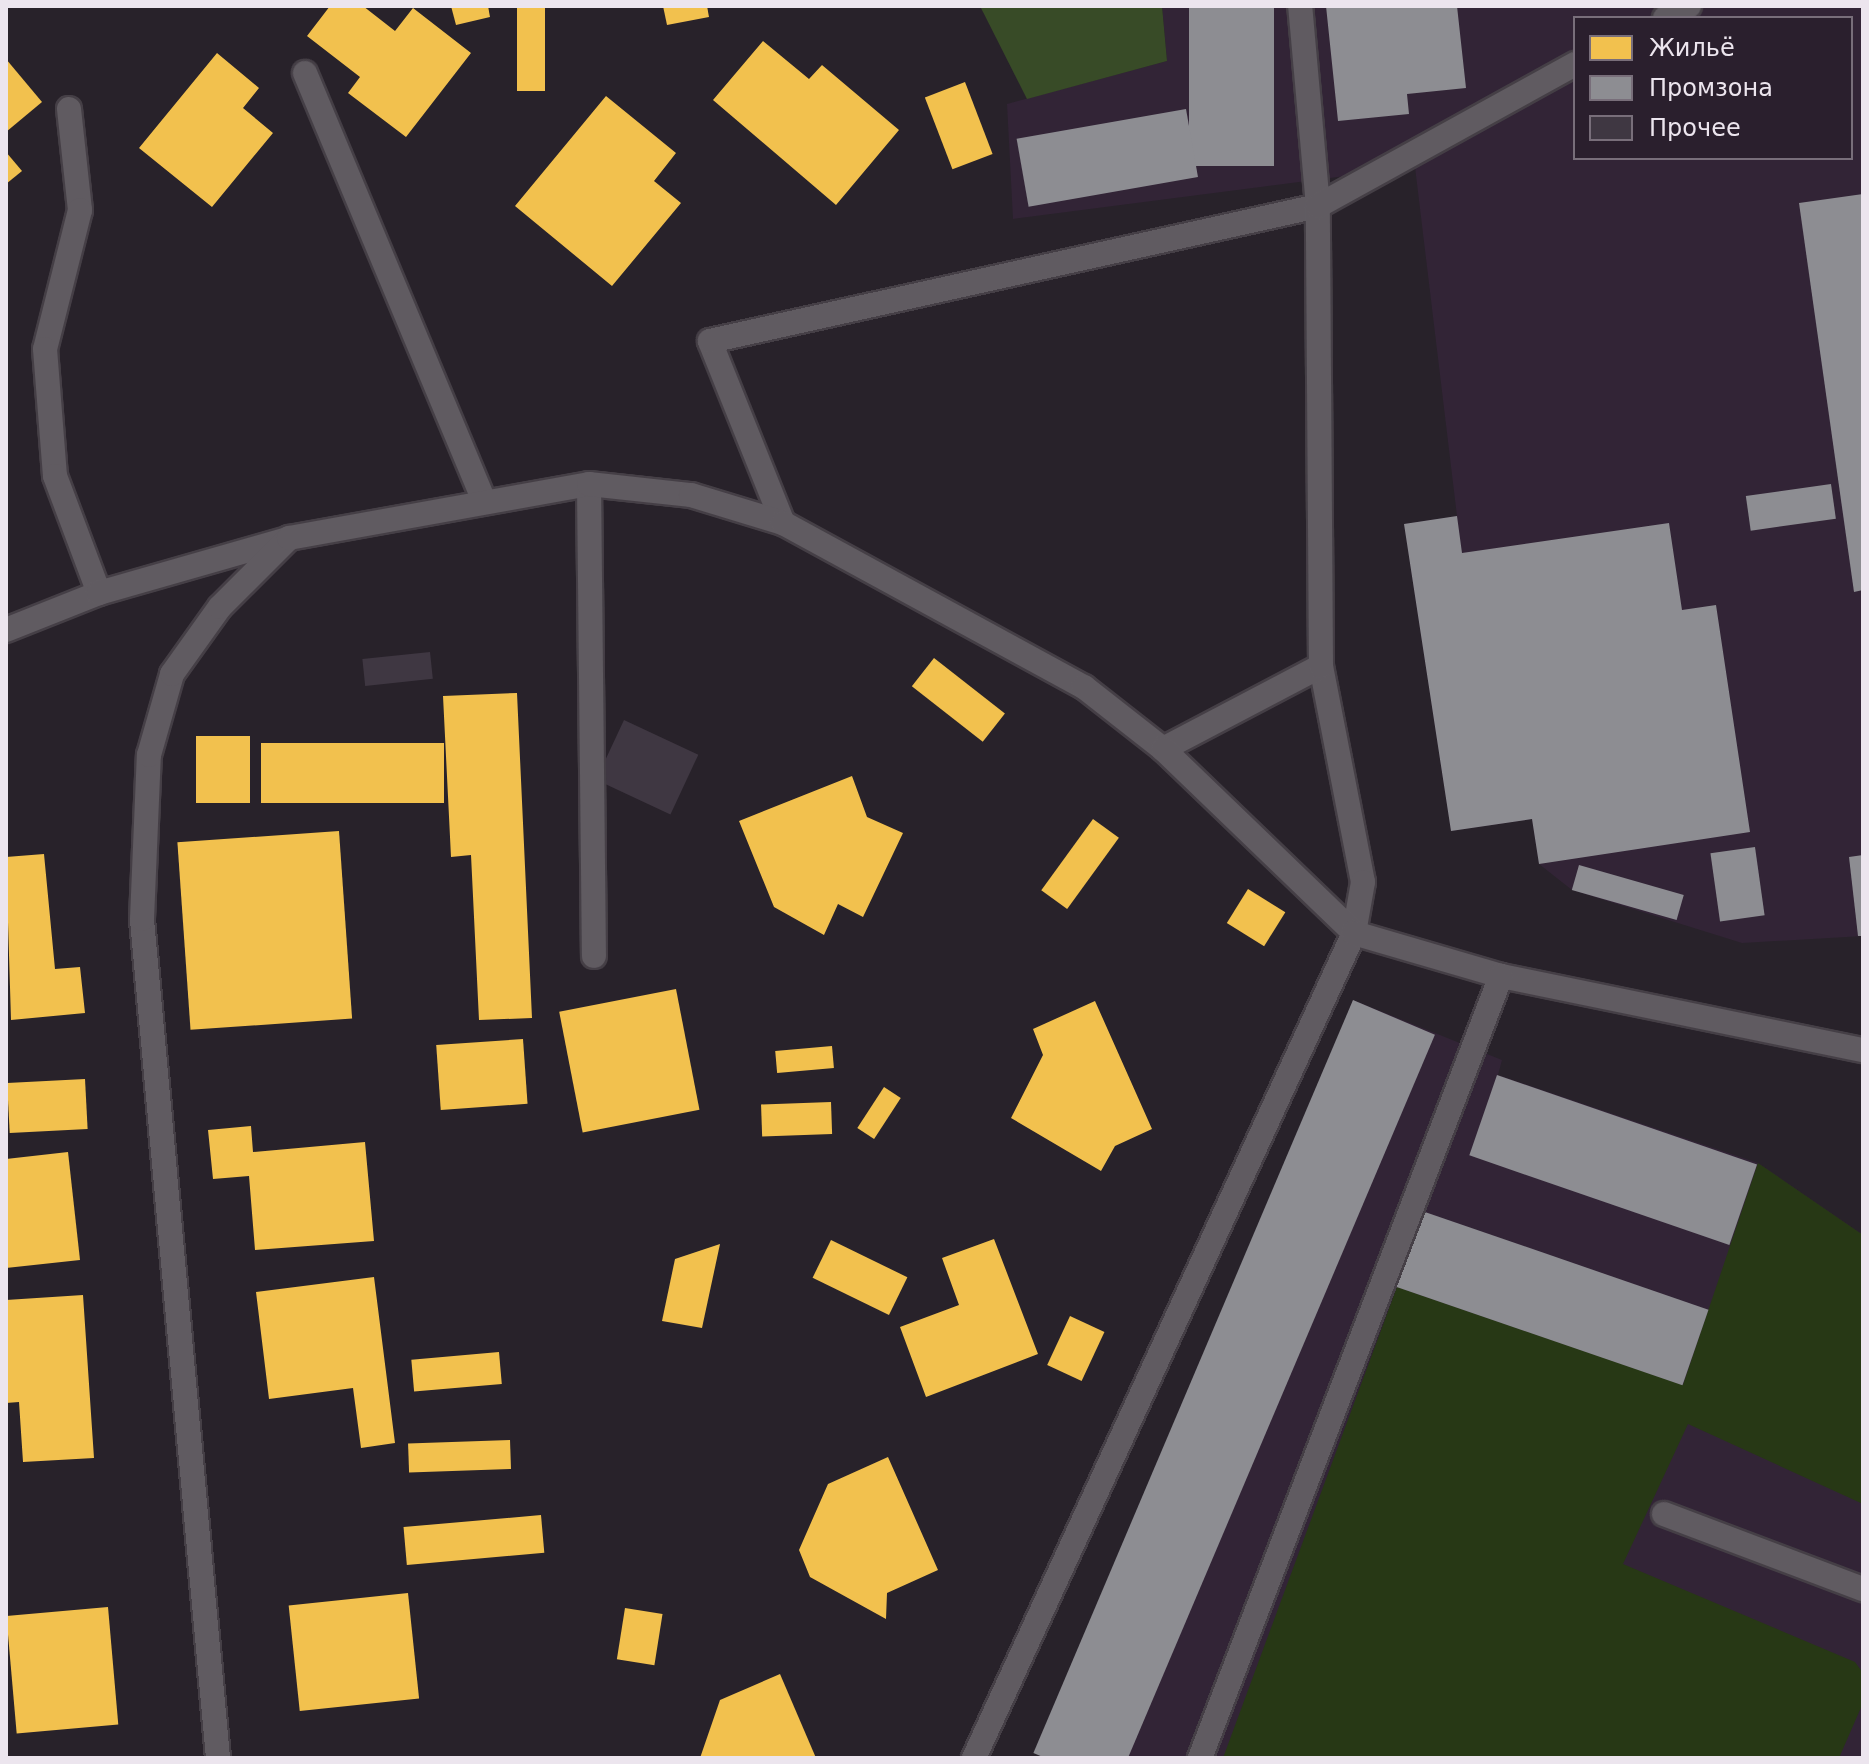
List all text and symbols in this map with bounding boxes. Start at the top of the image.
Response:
legend [1573,16,1853,160]
text: Жильё [1649,34,1735,62]
text: Промзона [1649,74,1773,102]
text: Прочее [1649,114,1741,142]

